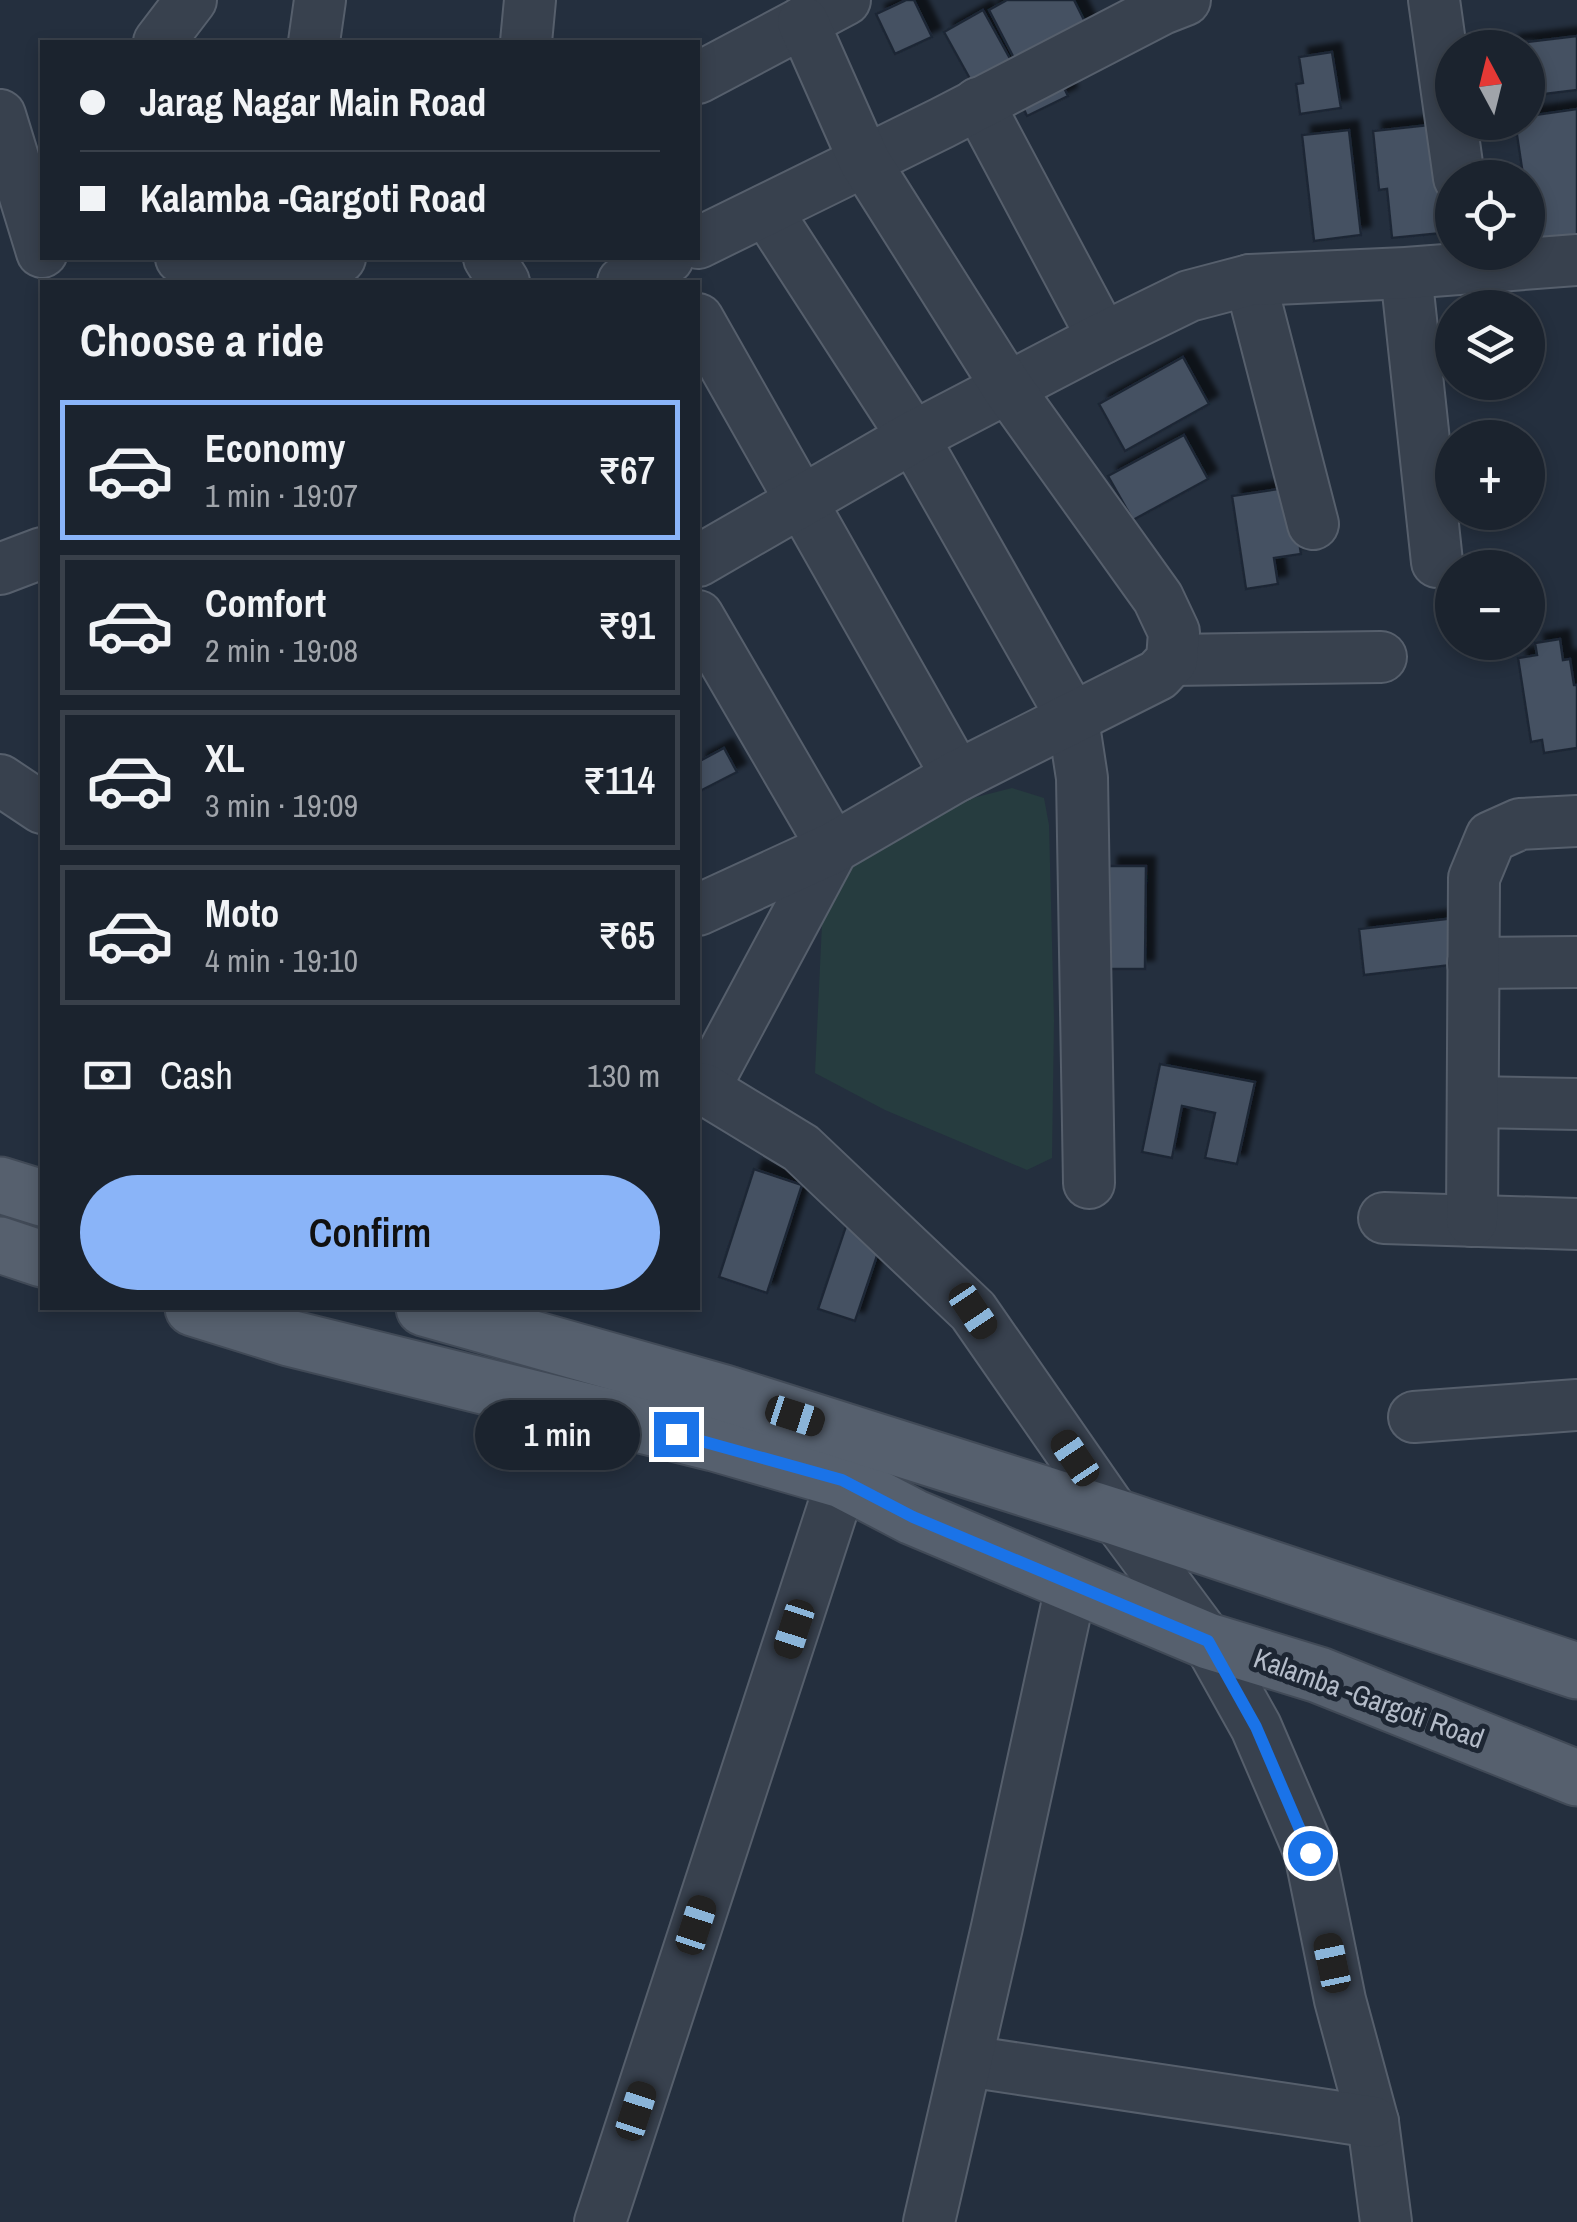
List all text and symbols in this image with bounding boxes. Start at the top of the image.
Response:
north arrow [1435,30,1545,140]
map controls [1435,30,1545,660]
text: Jarag Nagar Main Road [140,77,486,128]
button: locate [1435,160,1545,270]
text: Kalamba -Gargoti Road [140,173,486,224]
button: layers [1435,290,1545,400]
text: Choose a ride [80,309,324,370]
button: + [1435,420,1545,530]
text: Economy [205,423,345,474]
icon: car [85,425,175,515]
text: ₹67 [599,445,655,496]
text: 1 min · 19:07 [205,474,358,517]
button: − [1435,550,1545,660]
text: Comfort [205,578,326,629]
icon: car [85,580,175,670]
text: ₹91 [599,600,655,651]
text: 2 min · 19:08 [205,629,358,672]
text: XL [205,733,245,784]
icon: car [85,735,175,825]
text: ₹114 [583,755,655,806]
text: 3 min · 19:09 [205,784,358,827]
text: Moto [205,888,279,939]
icon: car [85,890,175,980]
text: ₹65 [599,910,655,961]
text: 4 min · 19:10 [205,939,358,982]
icon: cash [80,1048,135,1103]
text: Cash [160,1050,233,1101]
text: 130 m [587,1054,660,1097]
button: Confirm [80,1175,660,1290]
car [944,1278,1002,1344]
car [762,1392,828,1440]
callout: 1 min [476,1399,641,1469]
route end [654,1412,699,1457]
text: 1 min [524,1413,591,1456]
car [1046,1425,1104,1491]
car [770,1596,818,1662]
street label: Kalamba -Gargoti Road [1249,1639,1489,1757]
route start [1288,1831,1333,1876]
car [672,1892,720,1958]
car [1311,1931,1353,1995]
car [612,2078,660,2144]

